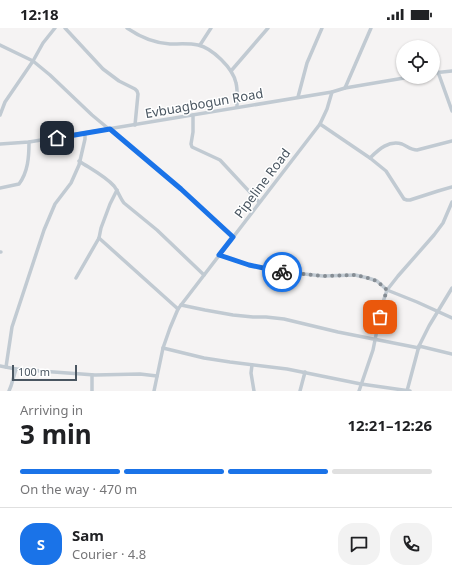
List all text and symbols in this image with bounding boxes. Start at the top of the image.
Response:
text: 12:18 [20,4,59,24]
map controls [396,40,440,84]
button: locate [396,40,440,84]
street label: Evbuagbogun Road [143,84,265,122]
pin [40,121,74,155]
icon: home [46,127,68,149]
street label: Pipeline Road [230,144,294,222]
courier [262,252,302,292]
icon: bike [271,261,293,283]
pin [363,300,397,334]
icon: bag [369,306,391,328]
scale bar [12,363,77,382]
text: 100 m [18,364,50,379]
text: Arriving in [20,401,83,419]
text: 12:21–12:26 [347,415,432,435]
text: 3 min [20,416,92,452]
text: On the way · 470 m [20,480,137,498]
button: chat [338,523,380,565]
button: phone [390,523,432,565]
text: Sam [72,525,104,545]
text: S [37,534,45,554]
text: Courier · 4.8 [72,545,146,563]

